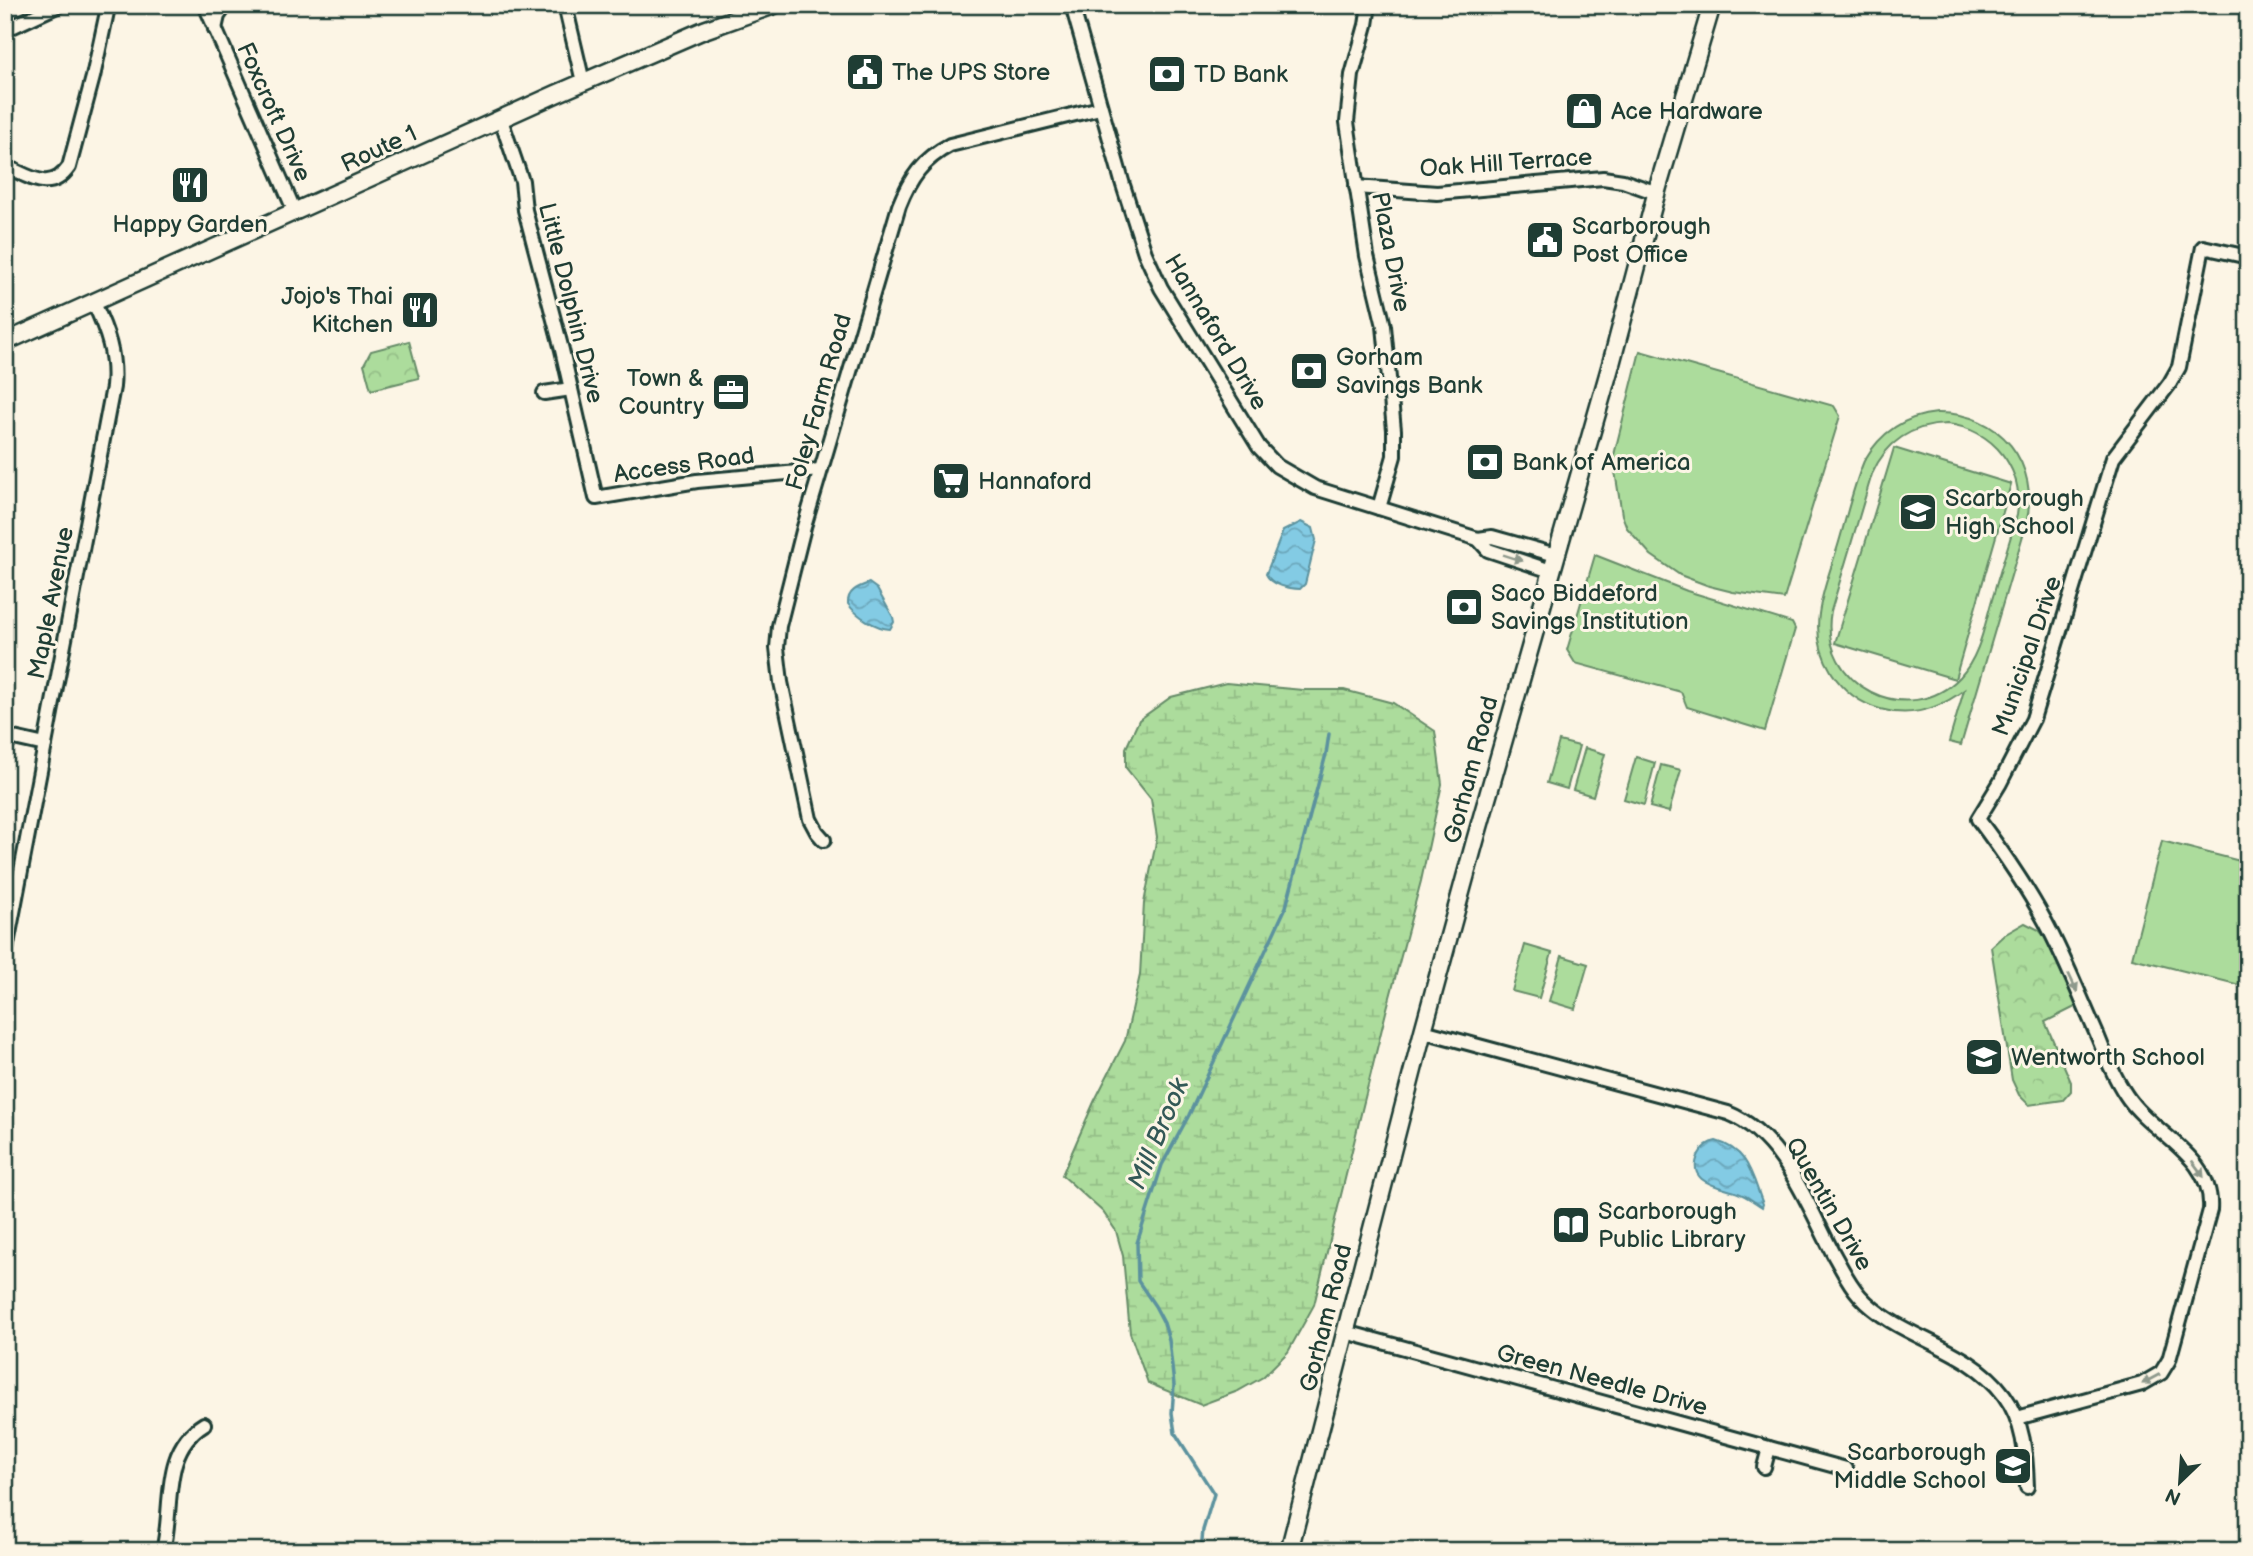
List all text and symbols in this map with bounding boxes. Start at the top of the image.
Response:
street label: Foxcroft Drive [230,38,318,186]
public building icon: The UPS Store [844,51,886,93]
bank icon: TD Bank [1146,53,1188,95]
place label: The UPS Store [892,58,1050,87]
place label: TD Bank [1194,60,1288,89]
shop icon: Ace Hardware [1563,90,1605,132]
place label: Ace Hardware [1611,97,1763,126]
street label: Route 1 [336,119,422,179]
street label: Oak Hill Terrace [1419,143,1593,183]
restaurant icon: Happy Garden [169,164,211,206]
street label: Plaza Drive [1365,190,1417,314]
street label: Little Dolphin Drive [532,200,610,406]
place label: Happy Garden [112,210,268,239]
place label: Scarborough Post Office [1572,212,1711,269]
public building icon: Scarborough Post Office [1524,219,1566,261]
street label: Hannaford Drive [1158,249,1274,415]
place label: Jojo's Thai Kitchen [281,282,393,339]
restaurant icon: Jojo's Thai Kitchen [399,289,441,331]
street label: Foley Farm Road [780,310,858,494]
place label: Gorham Savings Bank [1336,343,1483,400]
bank icon: Gorham Savings Bank [1288,350,1330,392]
place label: Town & Country [619,364,704,421]
office icon: Town & Country [710,371,752,413]
street label: Access Road [612,441,756,489]
bank icon: Bank of America [1464,441,1506,483]
place label: Bank of America [1512,448,1691,477]
supermarket icon: Hannaford [930,460,972,502]
place label: Hannaford [978,467,1092,496]
place label: Scarborough High School [1945,484,2084,541]
school or university icon: Scarborough High School [1897,491,1939,533]
street label: Maple Avenue [22,524,80,682]
one-way arrow [1502,554,1523,564]
street label: Municipal Drive [1986,572,2068,740]
place label: Saco Biddeford Savings Institution [1491,579,1689,636]
bank icon: Saco Biddeford Savings Institution [1443,586,1485,628]
street label: Gorham Road [1437,693,1505,847]
one-way arrow [2067,973,2079,993]
school or university icon: Wentworth School [1963,1036,2005,1078]
place label: Wentworth School [2011,1043,2205,1072]
water label: Mill Brook [1122,1073,1197,1194]
street label: Quentin Drive [1779,1132,1879,1276]
one-way arrow [2191,1159,2205,1178]
place label: Scarborough Public Library [1598,1197,1746,1254]
library icon: Scarborough Public Library [1550,1204,1592,1246]
street label: Gorham Road [1294,1241,1358,1395]
street label: Green Needle Drive [1493,1338,1711,1422]
one-way arrow [2141,1373,2160,1385]
place label: Scarborough Middle School [1834,1438,1986,1495]
school or university icon: Scarborough Middle School [1992,1445,2034,1487]
north arrow [2144,1448,2214,1518]
text: N [2162,1483,2185,1509]

